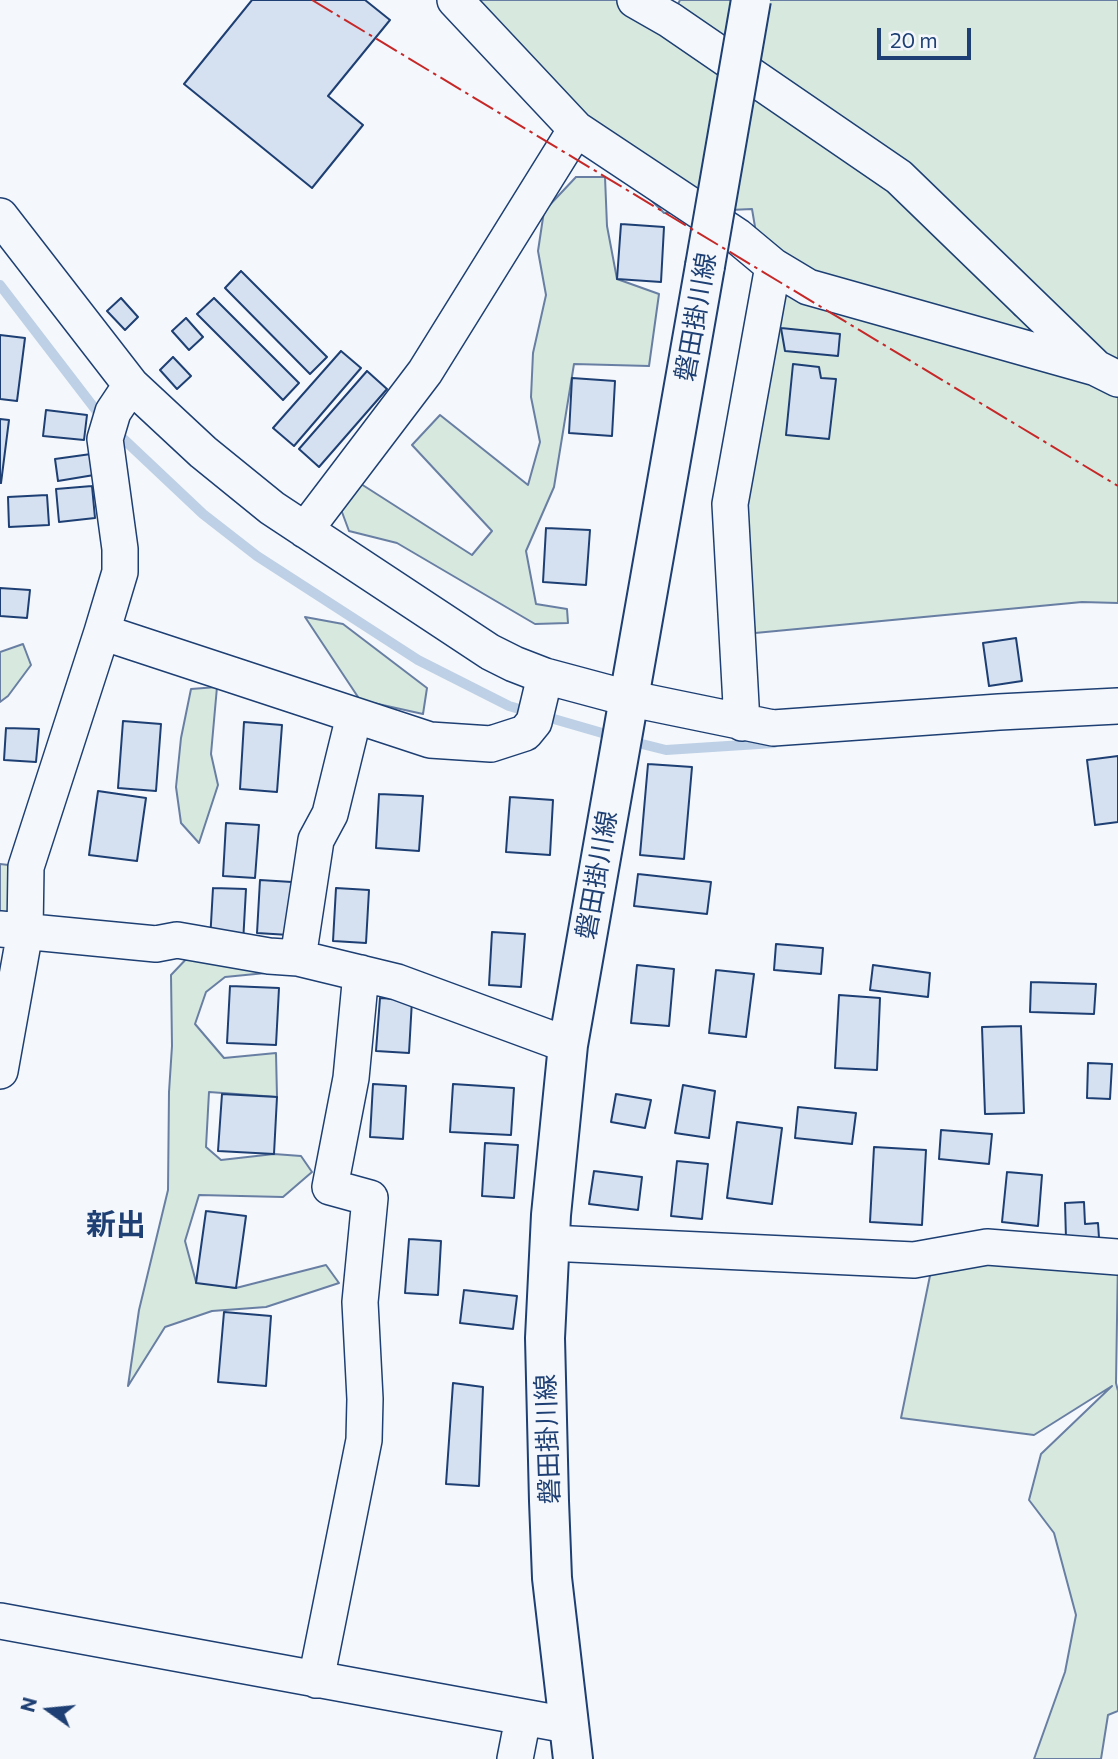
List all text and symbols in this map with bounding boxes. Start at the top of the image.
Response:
scale bar [880,14,974,58]
text: 20 m [890,27,938,52]
street label: 磐田掛川線 [669,250,723,384]
street label: 磐田掛川線 [570,808,624,942]
district label: 新出 [86,1207,146,1243]
street label: 磐田掛川線 [530,1373,566,1505]
north arrow [14,1675,84,1745]
text: N [15,1695,41,1714]

